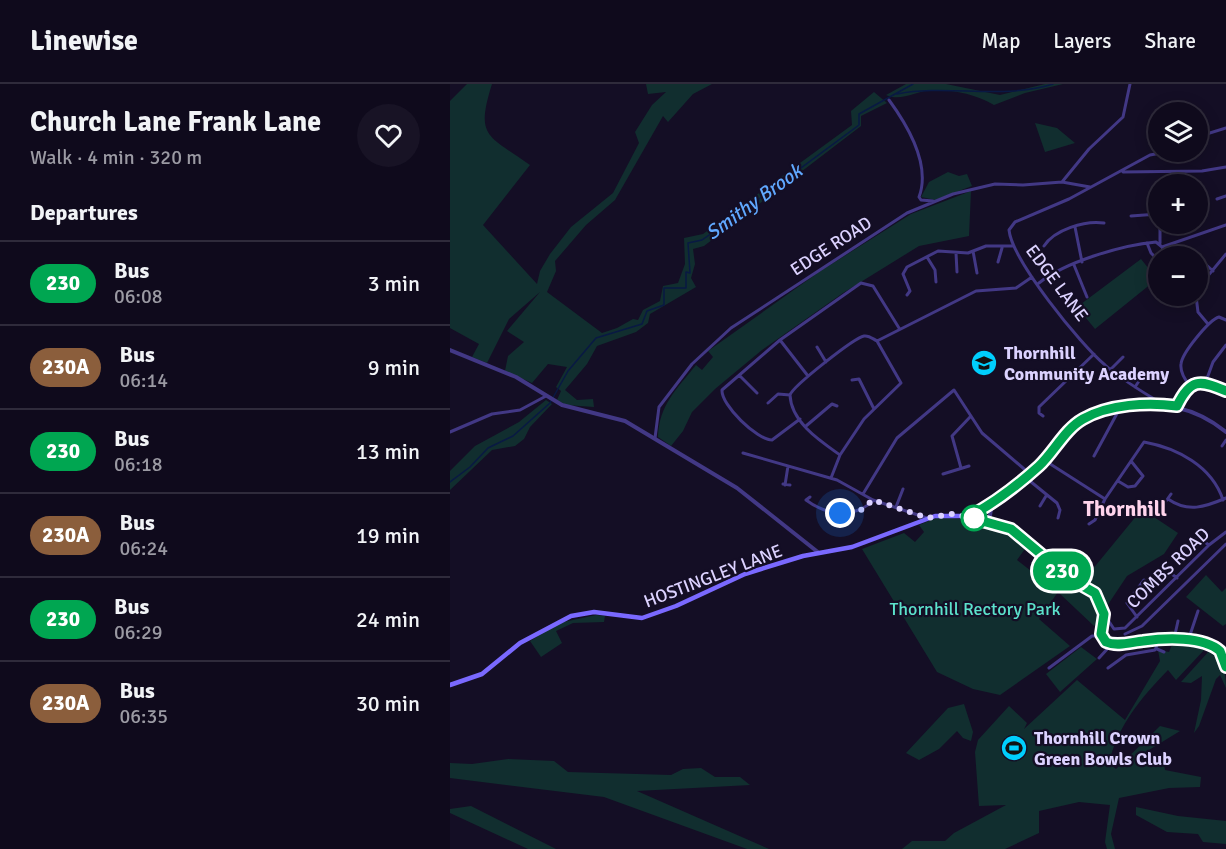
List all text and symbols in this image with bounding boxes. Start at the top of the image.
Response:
text: Linewise [30,24,138,58]
text: Map [982,28,1020,54]
text: Layers [1053,28,1111,54]
text: Share [1144,28,1196,54]
map controls [1148,102,1208,306]
button: layers [1148,102,1208,162]
button: heart [357,104,420,167]
text: Church Lane Frank Lane [30,105,321,139]
text: Walk · 4 min · 320 m [30,145,202,170]
water label: Smithy Brook [701,157,809,245]
button: + [1148,174,1208,234]
text: Departures [30,199,138,226]
street label: EDGE ROAD [786,212,876,280]
street label: EDGE LANE [1021,240,1093,326]
button: − [1148,246,1208,306]
text: Bus [114,257,149,284]
text: 230 [46,270,80,296]
text: 3 min [368,270,420,297]
text: 06:08 [114,284,163,309]
text: Bus [119,341,155,368]
place label: Thornhill Community Academy [1004,342,1169,385]
school or university icon: Thornhill Community Academy [969,348,999,378]
text: 230A [42,354,89,380]
text: 9 min [368,354,420,381]
text: 06:14 [119,368,168,393]
text: Bus [114,425,149,452]
text: 230 [46,438,80,464]
text: 13 min [356,438,420,465]
text: 06:18 [114,452,163,477]
district label: Thornhill [1083,496,1167,522]
your location [825,498,855,528]
unlabelled marker [961,505,987,531]
text: Bus [119,509,155,536]
text: 230A [42,522,89,548]
text: 19 min [356,522,420,549]
street label: COMBS ROAD [1122,523,1214,613]
text: 06:24 [119,536,168,561]
street label: HOSTINGLEY LANE [641,539,785,613]
line badge: 230 [1028,552,1096,590]
text: 230 [1045,558,1079,584]
text: Bus [114,593,149,620]
park label: Thornhill Rectory Park [889,598,1061,620]
text: 230 [46,606,80,632]
text: 24 min [356,606,420,633]
text: 06:29 [114,620,163,645]
text: Bus [119,677,155,704]
text: 230A [42,690,89,716]
text: 30 min [356,690,420,717]
text: 06:35 [119,704,168,729]
place label: Thornhill Crown Green Bowls Club [1034,727,1172,770]
sports icon: Thornhill Crown Green Bowls Club [999,733,1029,763]

